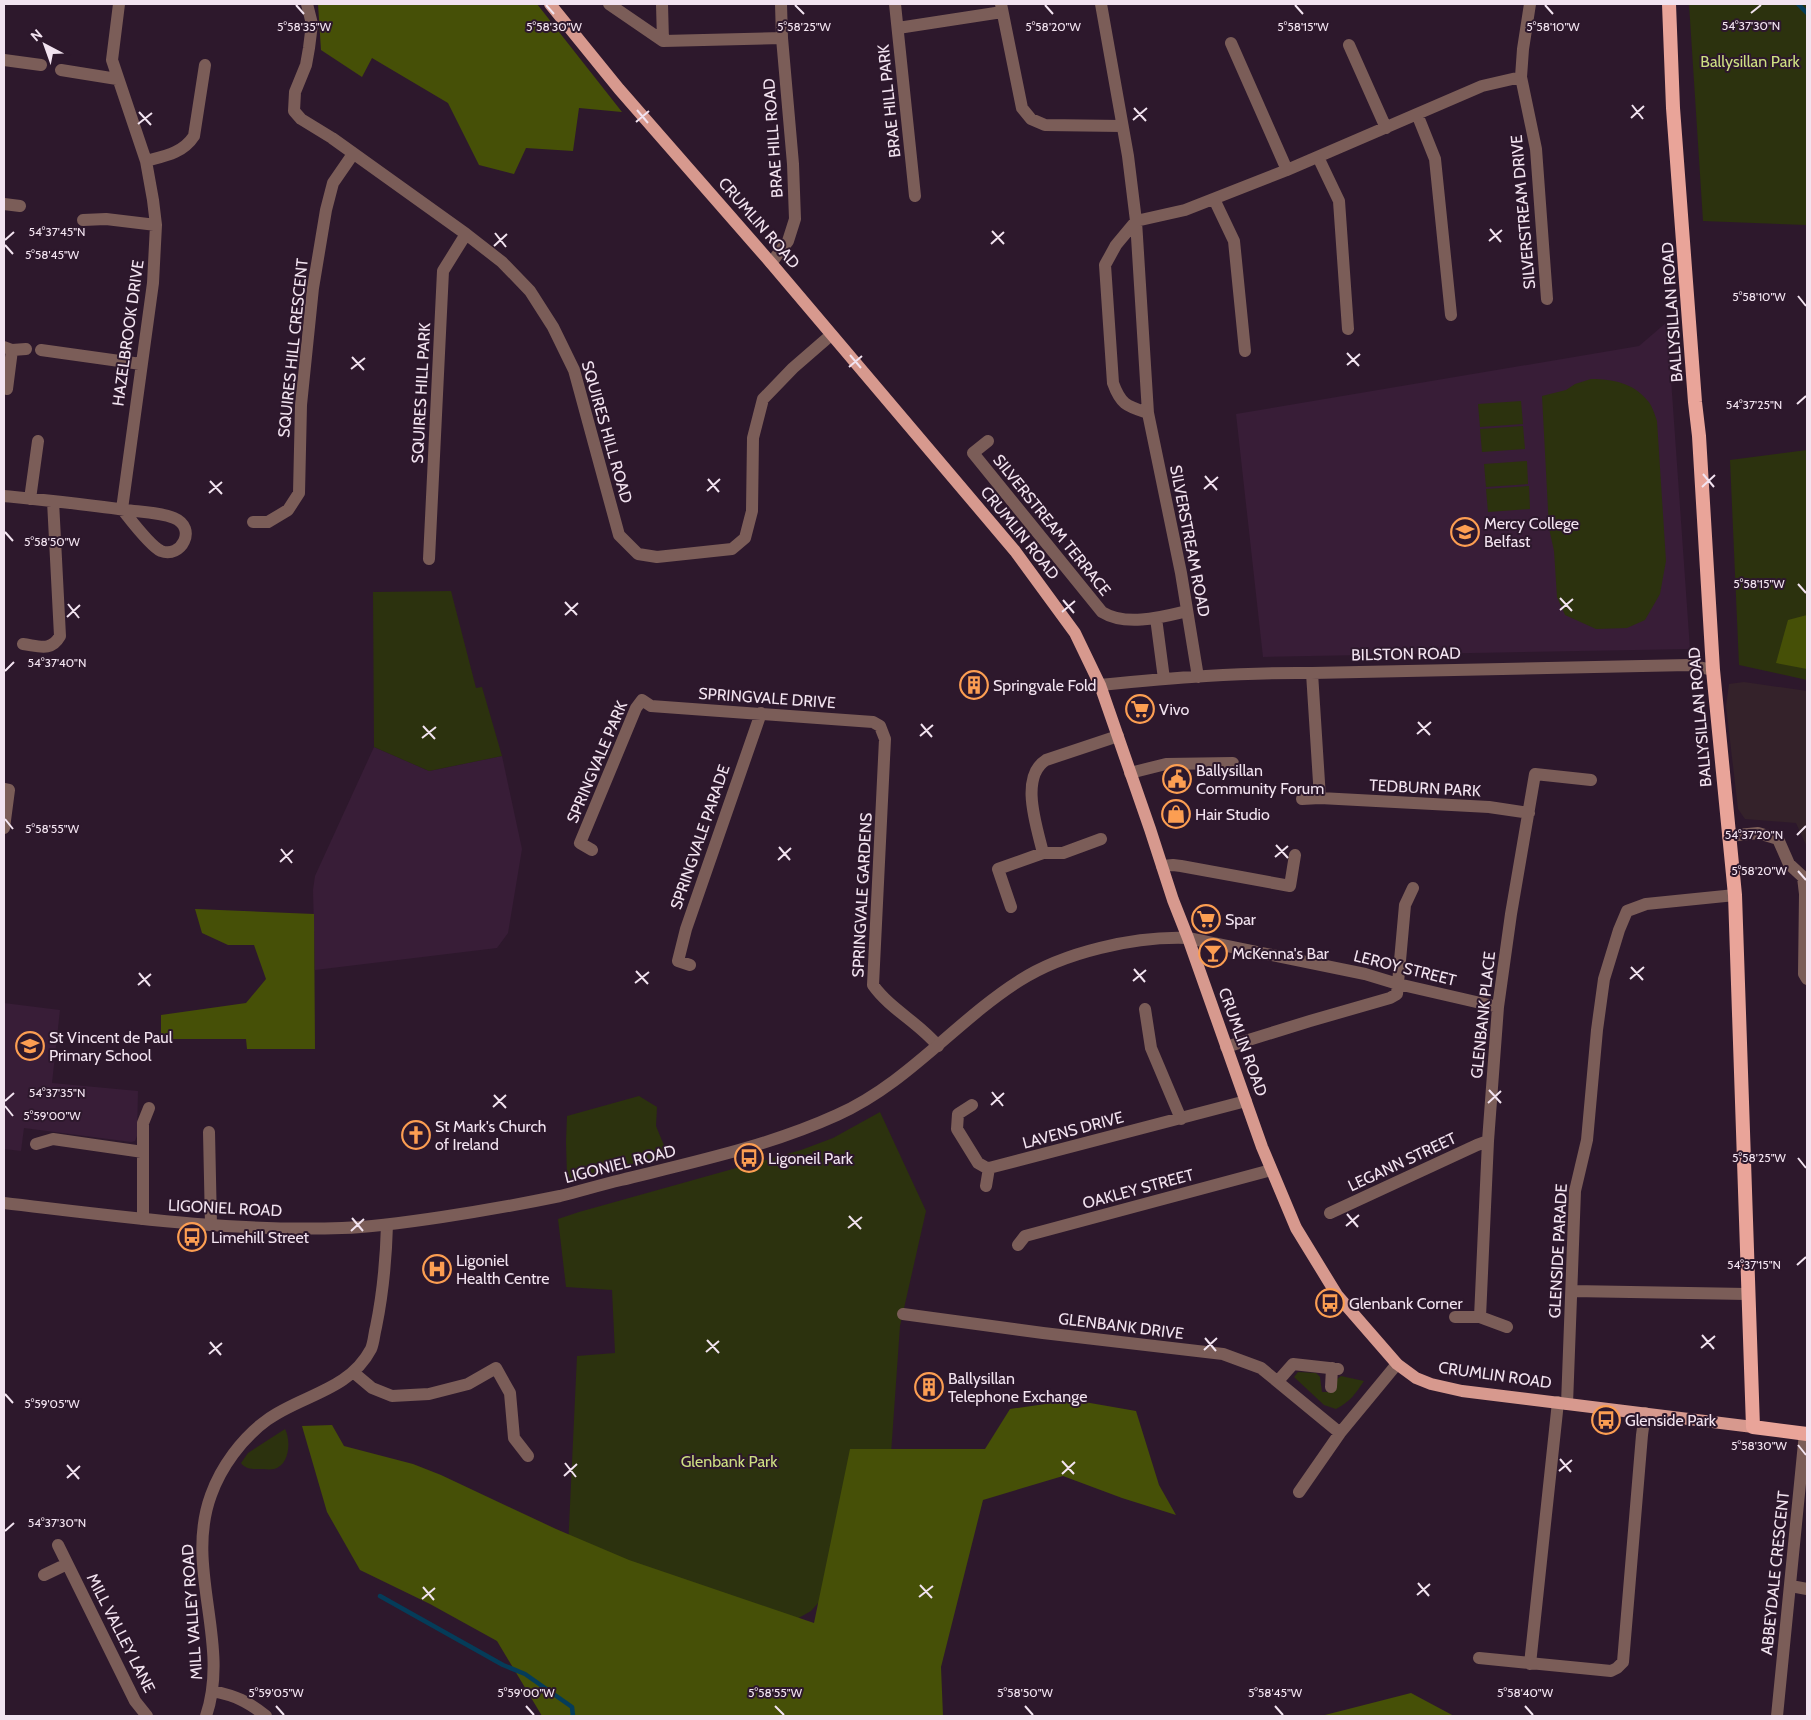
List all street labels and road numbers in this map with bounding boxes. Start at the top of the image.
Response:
street label: BRAE HILL PARK [874,44,904,158]
street label: BRAE HILL ROAD [759,78,787,198]
street label: SILVERSTREAM DRIVE [1507,134,1539,290]
street label: CRUMLIN ROAD [714,174,804,272]
street label: BALLYSILLAN ROAD [1658,241,1686,383]
street label: SQUIRES HILL CRESCENT [274,257,312,439]
street label: HAZELBROOK DRIVE [108,259,148,407]
street label: SQUIRES HILL PARK [408,322,434,464]
street label: SQUIRES HILL ROAD [578,359,636,505]
street label: SILVERSTREAM TERRACE [989,451,1115,599]
street label: SILVERSTREAM ROAD [1166,464,1214,618]
street label: CRUMLIN ROAD [977,483,1063,583]
street label: BILSTON ROAD [1351,644,1461,664]
street label: BALLYSILLAN ROAD [1684,646,1716,788]
street label: SPRINGVALE DRIVE [698,684,836,712]
street label: SPRINGVALE PARK [563,698,631,826]
street label: SPRINGVALE PARADE [666,762,734,912]
street label: TEDBURN PARK [1369,776,1481,800]
street label: SPRINGVALE GARDENS [848,812,876,978]
street label: LEROY STREET [1352,946,1459,990]
street label: GLENBANK PLACE [1467,950,1499,1080]
street label: CRUMLIN ROAD [1215,985,1271,1099]
street label: LAVENS DRIVE [1020,1107,1126,1153]
street label: LEGANN STREET [1345,1128,1460,1195]
street label: LIGONIEL ROAD [562,1141,678,1187]
street label: OAKLEY STREET [1080,1165,1196,1213]
street label: GLENSIDE PARADE [1545,1183,1571,1319]
street label: LIGONIEL ROAD [167,1196,283,1220]
street label: GLENBANK DRIVE [1057,1309,1185,1343]
street label: CRUMLIN ROAD [1437,1358,1553,1392]
street label: ABBEYDALE CRESCENT [1757,1490,1793,1656]
street label: MILL VALLEY ROAD [178,1543,206,1681]
street label: MILL VALLEY LANE [83,1570,159,1696]

